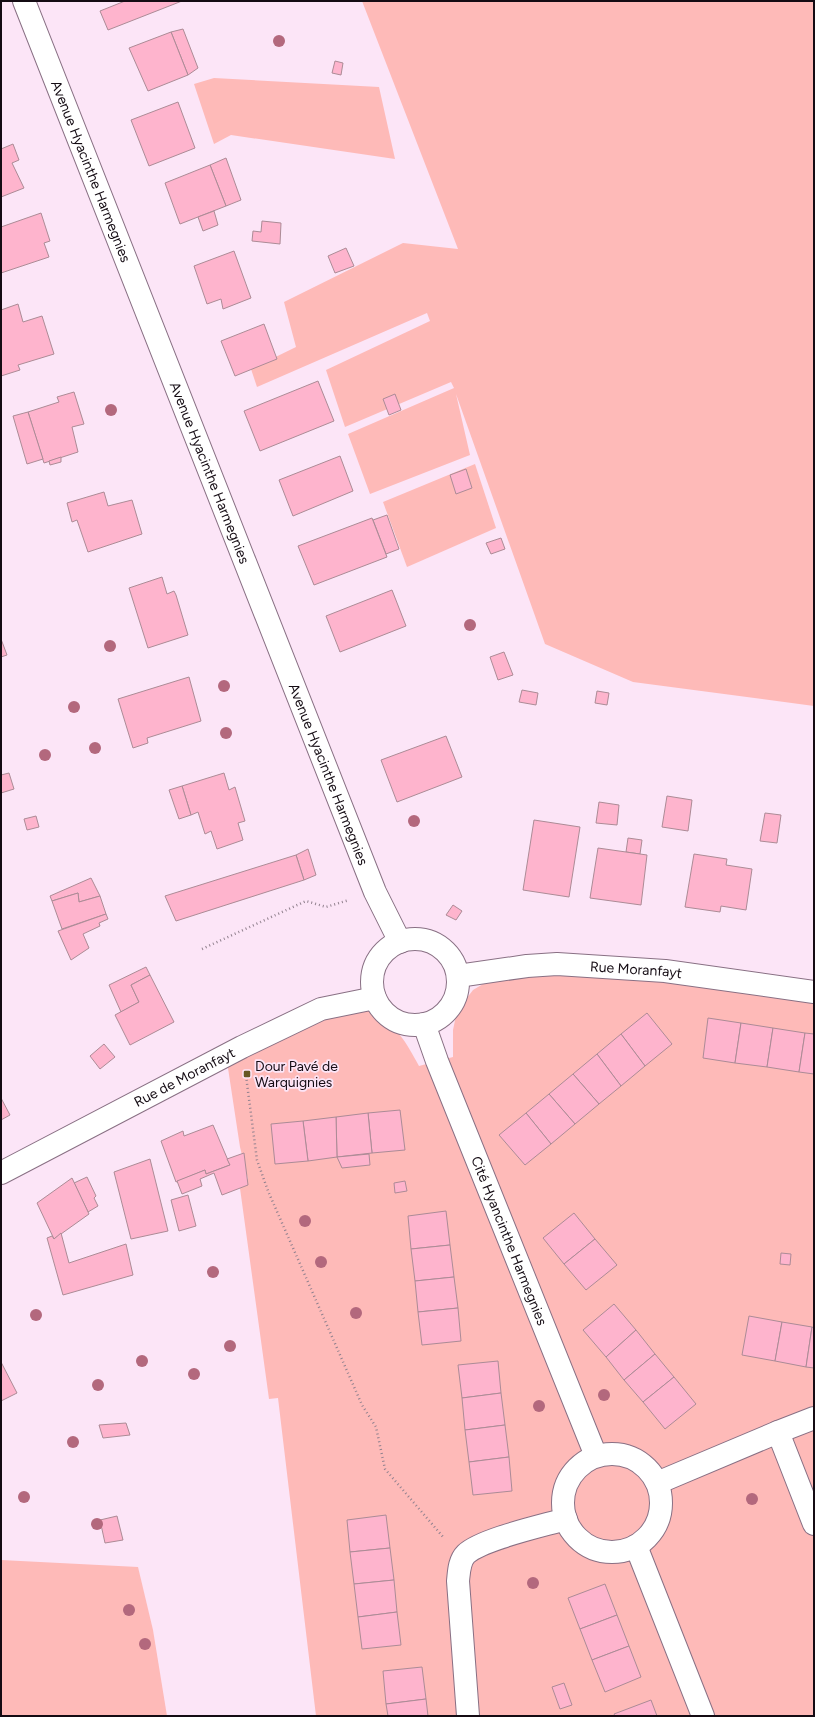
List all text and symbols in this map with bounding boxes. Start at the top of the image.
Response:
street label: Avenue Hyacinthe Harmegnies [47,78,134,265]
street label: Avenue Hyacinthe Harmegnies [166,380,253,566]
street label: Avenue Hyacinthe Harmegnies [285,681,372,868]
street label: Rue Moranfayt [589,958,683,982]
street label: Rue de Moranfayt [131,1044,238,1111]
place label: Dour Pavé de Warquignies [255,1058,338,1091]
marker: Dour Pavé de Warquignies [242,1069,252,1079]
street label: Cité Hyancinthe Harmegnies [467,1154,551,1328]

